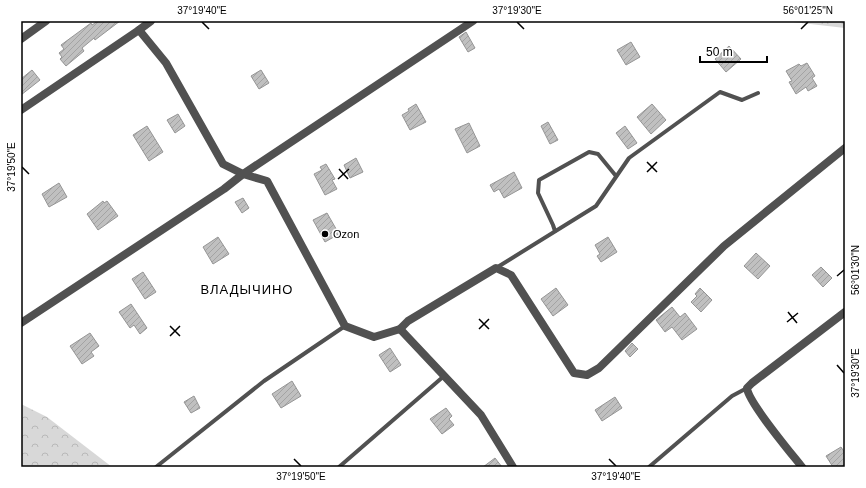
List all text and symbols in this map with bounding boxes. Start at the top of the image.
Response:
text: 37°19'40"E [177,5,227,16]
text: 37°19'30"E [492,5,542,16]
text: 56°01'25"N [783,5,833,16]
scale bar [700,38,767,64]
text: 50 m [706,45,733,59]
text: 37°19'50"E [6,142,17,192]
place label: Ozon [333,228,359,240]
marker: Ozon [320,229,330,239]
text: 56°01'30"N [850,245,861,295]
district label: ВЛАДЫЧИНО [201,282,293,297]
text: 37°19'30"E [850,348,861,398]
text: 37°19'50"E [276,471,326,482]
text: 37°19'40"E [591,471,641,482]

